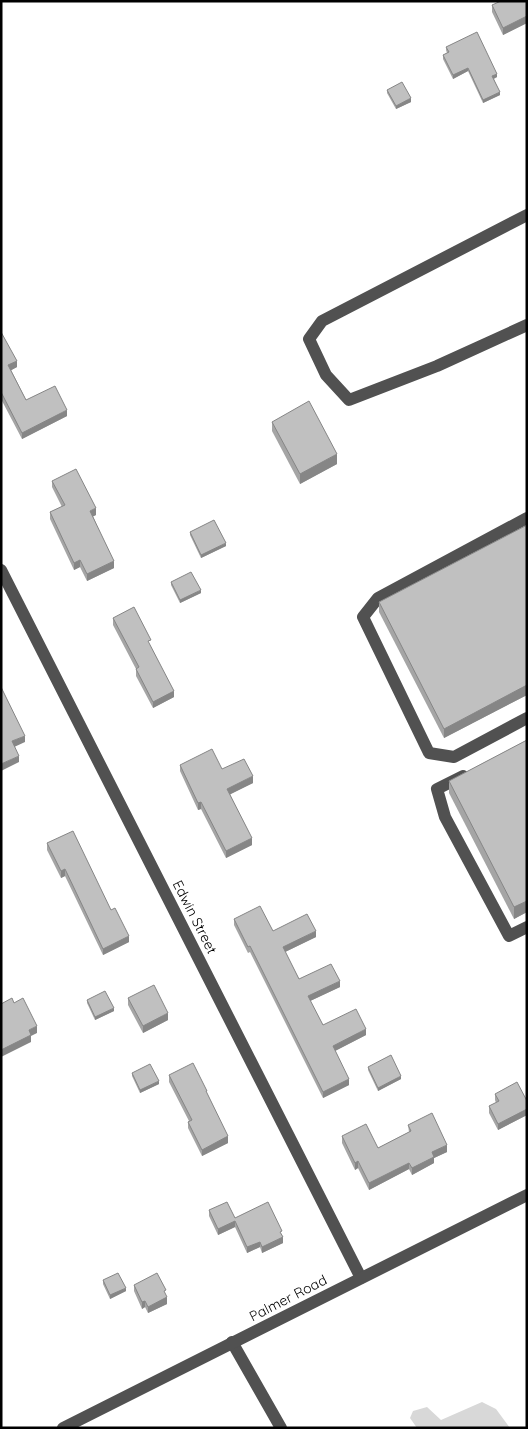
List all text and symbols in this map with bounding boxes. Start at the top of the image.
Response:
street label: Edwin Street [169,877,221,957]
street label: Palmer Road [246,1271,330,1325]

